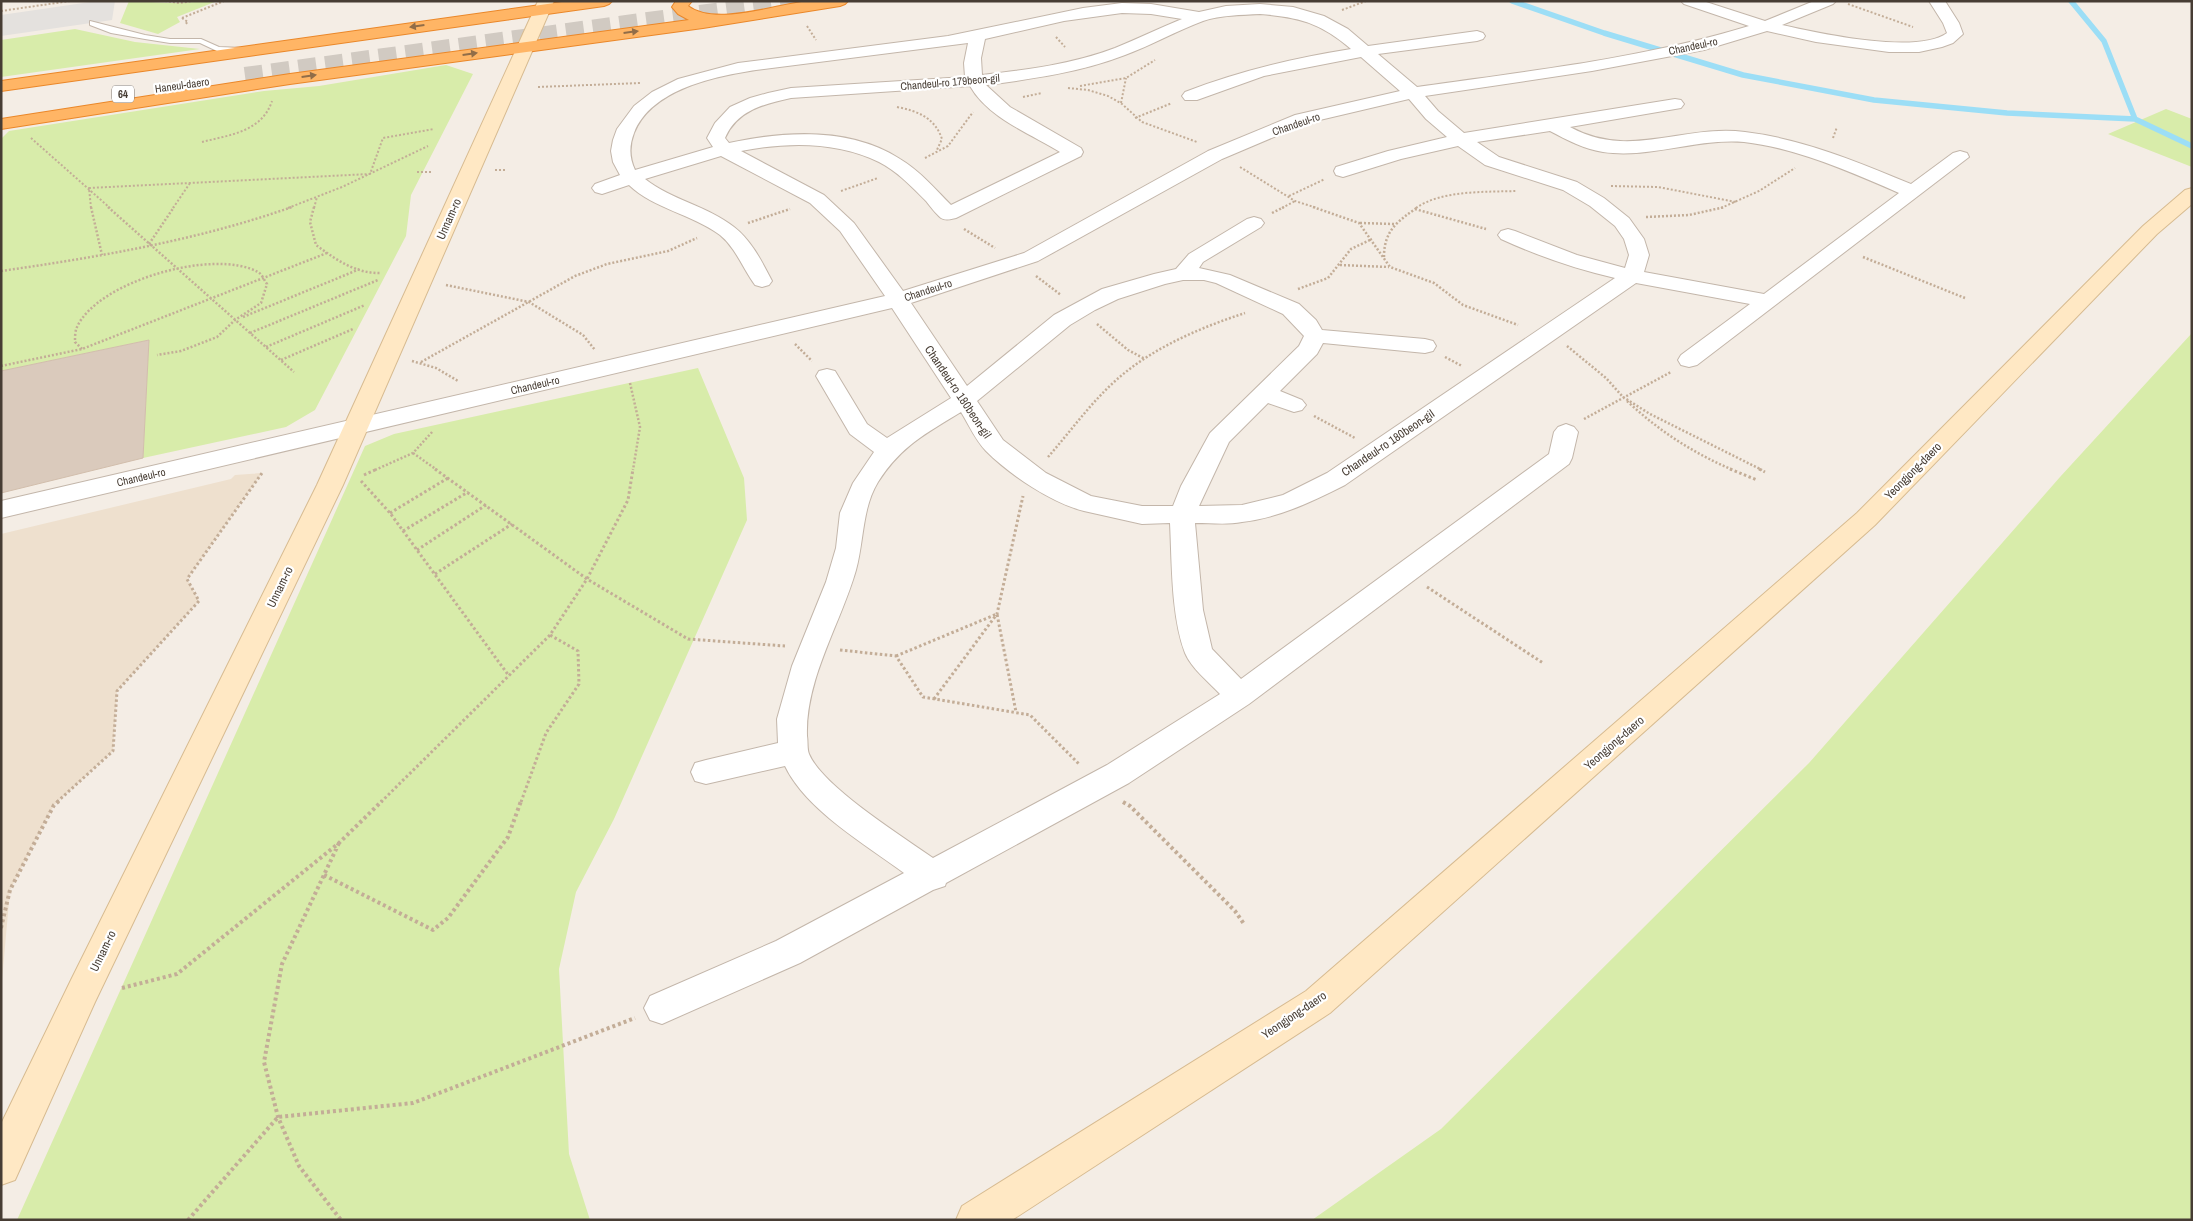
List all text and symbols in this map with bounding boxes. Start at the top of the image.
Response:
one-way arrow [408,23,424,31]
one-way arrow [623,28,639,36]
street label: Chandeul-ro [1667,34,1719,58]
one-way arrow [462,49,478,57]
street label: Chandeul-ro 179beon-gil [900,71,1000,93]
one-way arrow [301,72,317,80]
street label: Haneul-daero [154,74,210,96]
road number: 64 [112,86,134,102]
street label: Chandeul-ro [1270,109,1322,139]
street label: Unnam-ro [433,196,465,242]
street label: Chandeul-ro [902,276,954,304]
street label: Chandeul-ro 180beon-gil [921,342,995,442]
street label: Chandeul-ro [509,373,561,397]
street label: Chandeul-ro 180beon-gil [1338,406,1438,480]
street label: Yeongjong-daero [1881,439,1945,503]
street label: Chandeul-ro [115,465,167,489]
street label: Unnam-ro [263,564,297,610]
street label: Yeongjong-daero [1581,712,1647,774]
street label: Unnam-ro [86,928,120,974]
street label: Yeongjong-daero [1259,987,1329,1043]

